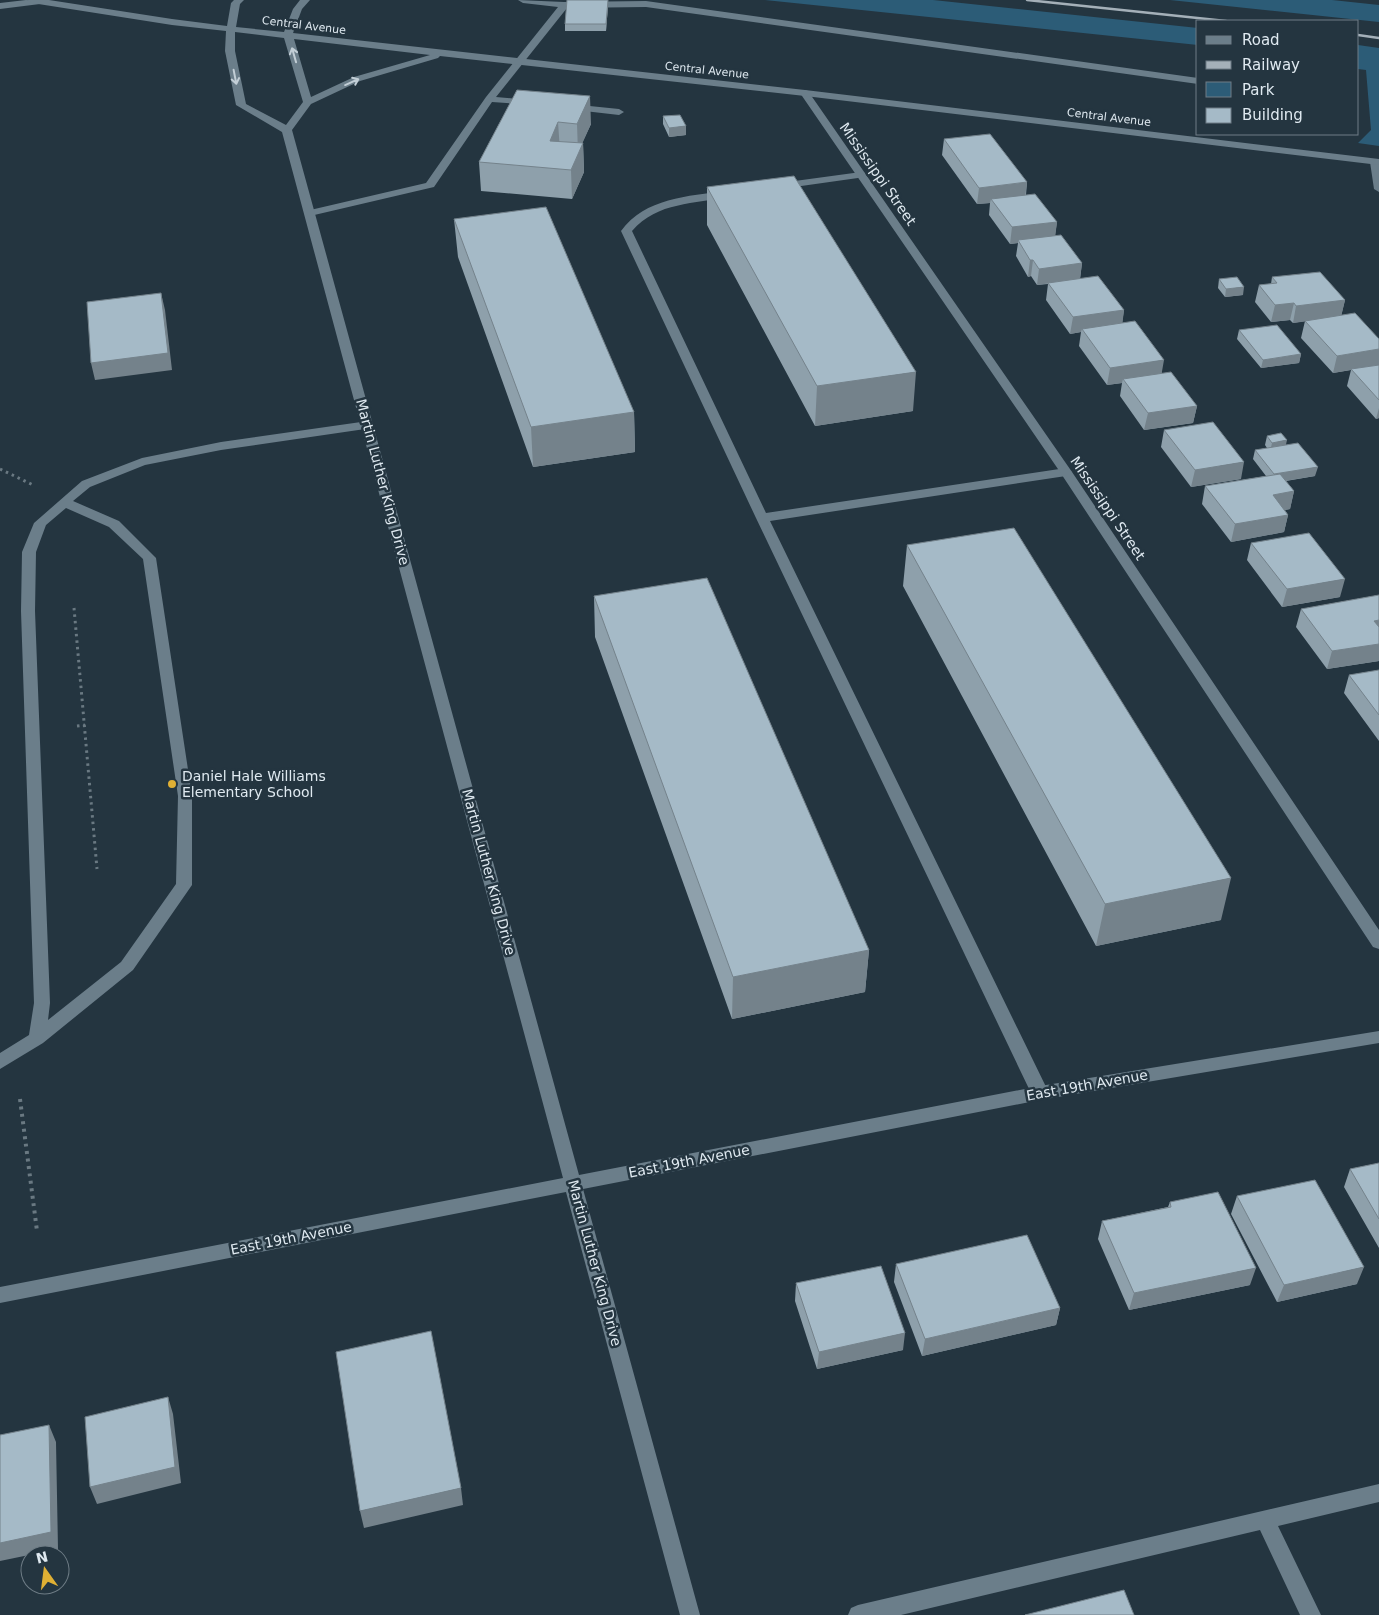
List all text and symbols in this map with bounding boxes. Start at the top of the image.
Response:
street label: Central Avenue [261,14,347,37]
legend [1196,20,1359,135]
text: Road [1242,31,1280,49]
one-way arrow [289,47,298,63]
text: Railway [1242,56,1300,74]
street label: Central Avenue [664,60,750,81]
one-way arrow [231,69,241,85]
one-way arrow [344,76,359,86]
text: Park [1242,81,1275,99]
street label: Central Avenue [1066,106,1152,129]
text: Building [1242,106,1303,124]
street label: Mississippi Street [837,120,920,229]
street label: Martin Luther King Drive [353,397,413,567]
street label: Mississippi Street [1067,453,1149,563]
place label: Daniel Hale Williams Elementary School [182,768,326,800]
marker: Daniel Hale Williams Elementary School [166,778,178,790]
street label: Martin Luther King Drive [459,787,519,957]
street label: East 19th Avenue [1025,1066,1149,1104]
street label: East 19th Avenue [627,1141,751,1181]
street label: Martin Luther King Drive [565,1178,625,1348]
street label: East 19th Avenue [229,1218,353,1258]
north arrow [20,1545,70,1595]
text: N [34,1548,49,1567]

